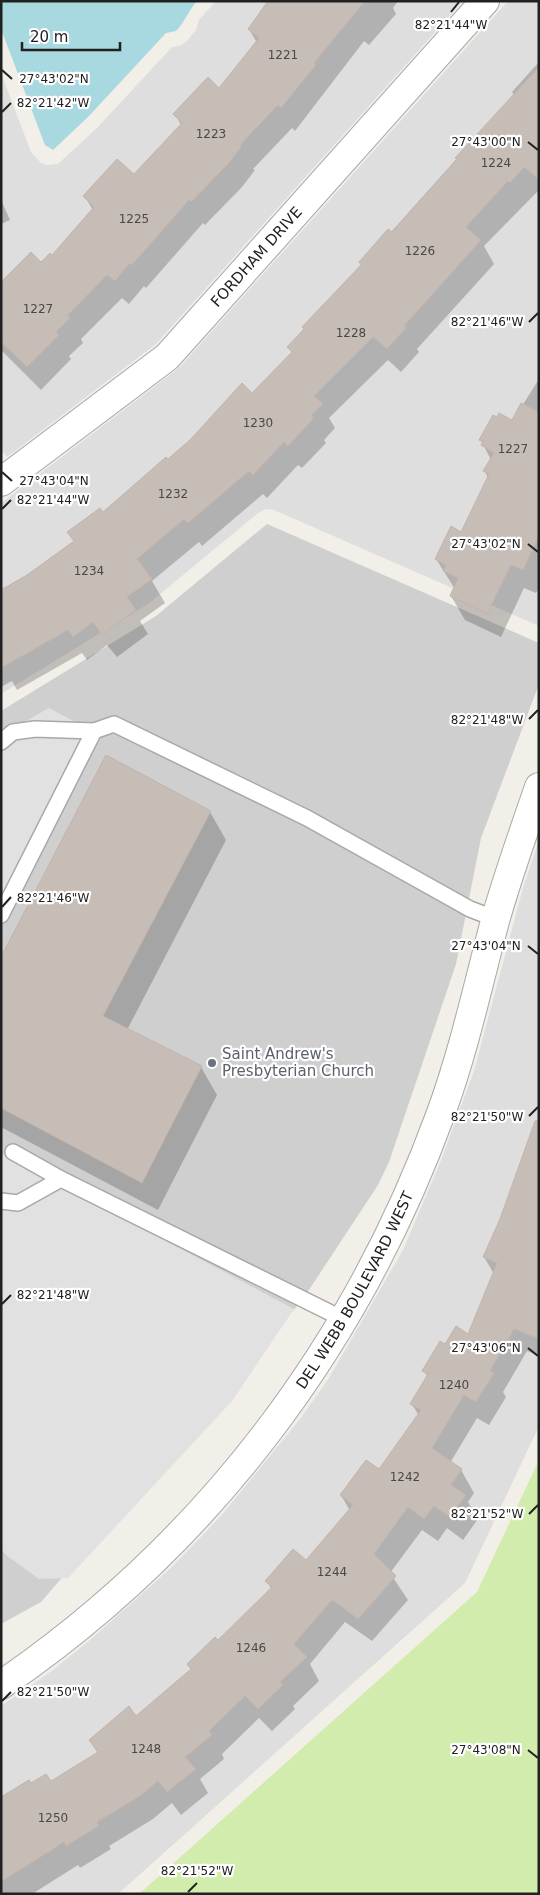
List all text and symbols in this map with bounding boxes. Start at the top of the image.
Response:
text: 82°21'44"W [415,18,487,32]
scale bar [22,20,120,52]
text: 20 m [30,28,68,46]
house number: 1221 [268,48,298,62]
text: 27°43'02"N [19,72,89,86]
text: 82°21'42"W [17,96,89,110]
house number: 1223 [196,127,226,141]
text: 27°43'00"N [451,135,521,149]
house number: 1224 [481,156,511,170]
street label: FORDHAM DRIVE [207,203,306,311]
house number: 1225 [119,212,149,226]
house number: 1226 [405,244,435,258]
house number: 1227 [23,302,53,316]
text: 82°21'46"W [451,315,523,329]
house number: 1228 [336,326,366,340]
house number: 1230 [243,416,273,430]
house number: 1227 [498,442,528,456]
text: 27°43'04"N [19,474,89,488]
house number: 1232 [158,487,188,501]
text: 82°21'44"W [17,493,89,507]
text: 27°43'02"N [451,537,521,551]
house number: 1234 [74,564,104,578]
text: 82°21'48"W [451,713,523,727]
text: 82°21'46"W [17,891,89,905]
text: 27°43'04"N [451,939,521,953]
place label: Saint Andrew's Presbyterian Church [222,1045,374,1080]
marker: Saint Andrew's Presbyterian Church [206,1057,218,1069]
text: 82°21'50"W [451,1110,523,1124]
street label: DEL WEBB BOULEVARD WEST [292,1188,418,1393]
text: 82°21'48"W [17,1288,89,1302]
text: 27°43'06"N [451,1341,521,1355]
house number: 1240 [439,1378,469,1392]
house number: 1242 [390,1470,420,1484]
text: 82°21'52"W [451,1507,523,1521]
house number: 1244 [317,1565,347,1579]
house number: 1246 [236,1641,266,1655]
text: 82°21'50"W [17,1685,89,1699]
house number: 1248 [131,1742,161,1756]
text: 27°43'08"N [451,1743,521,1757]
house number: 1250 [38,1811,68,1825]
text: 82°21'52"W [161,1864,233,1878]

